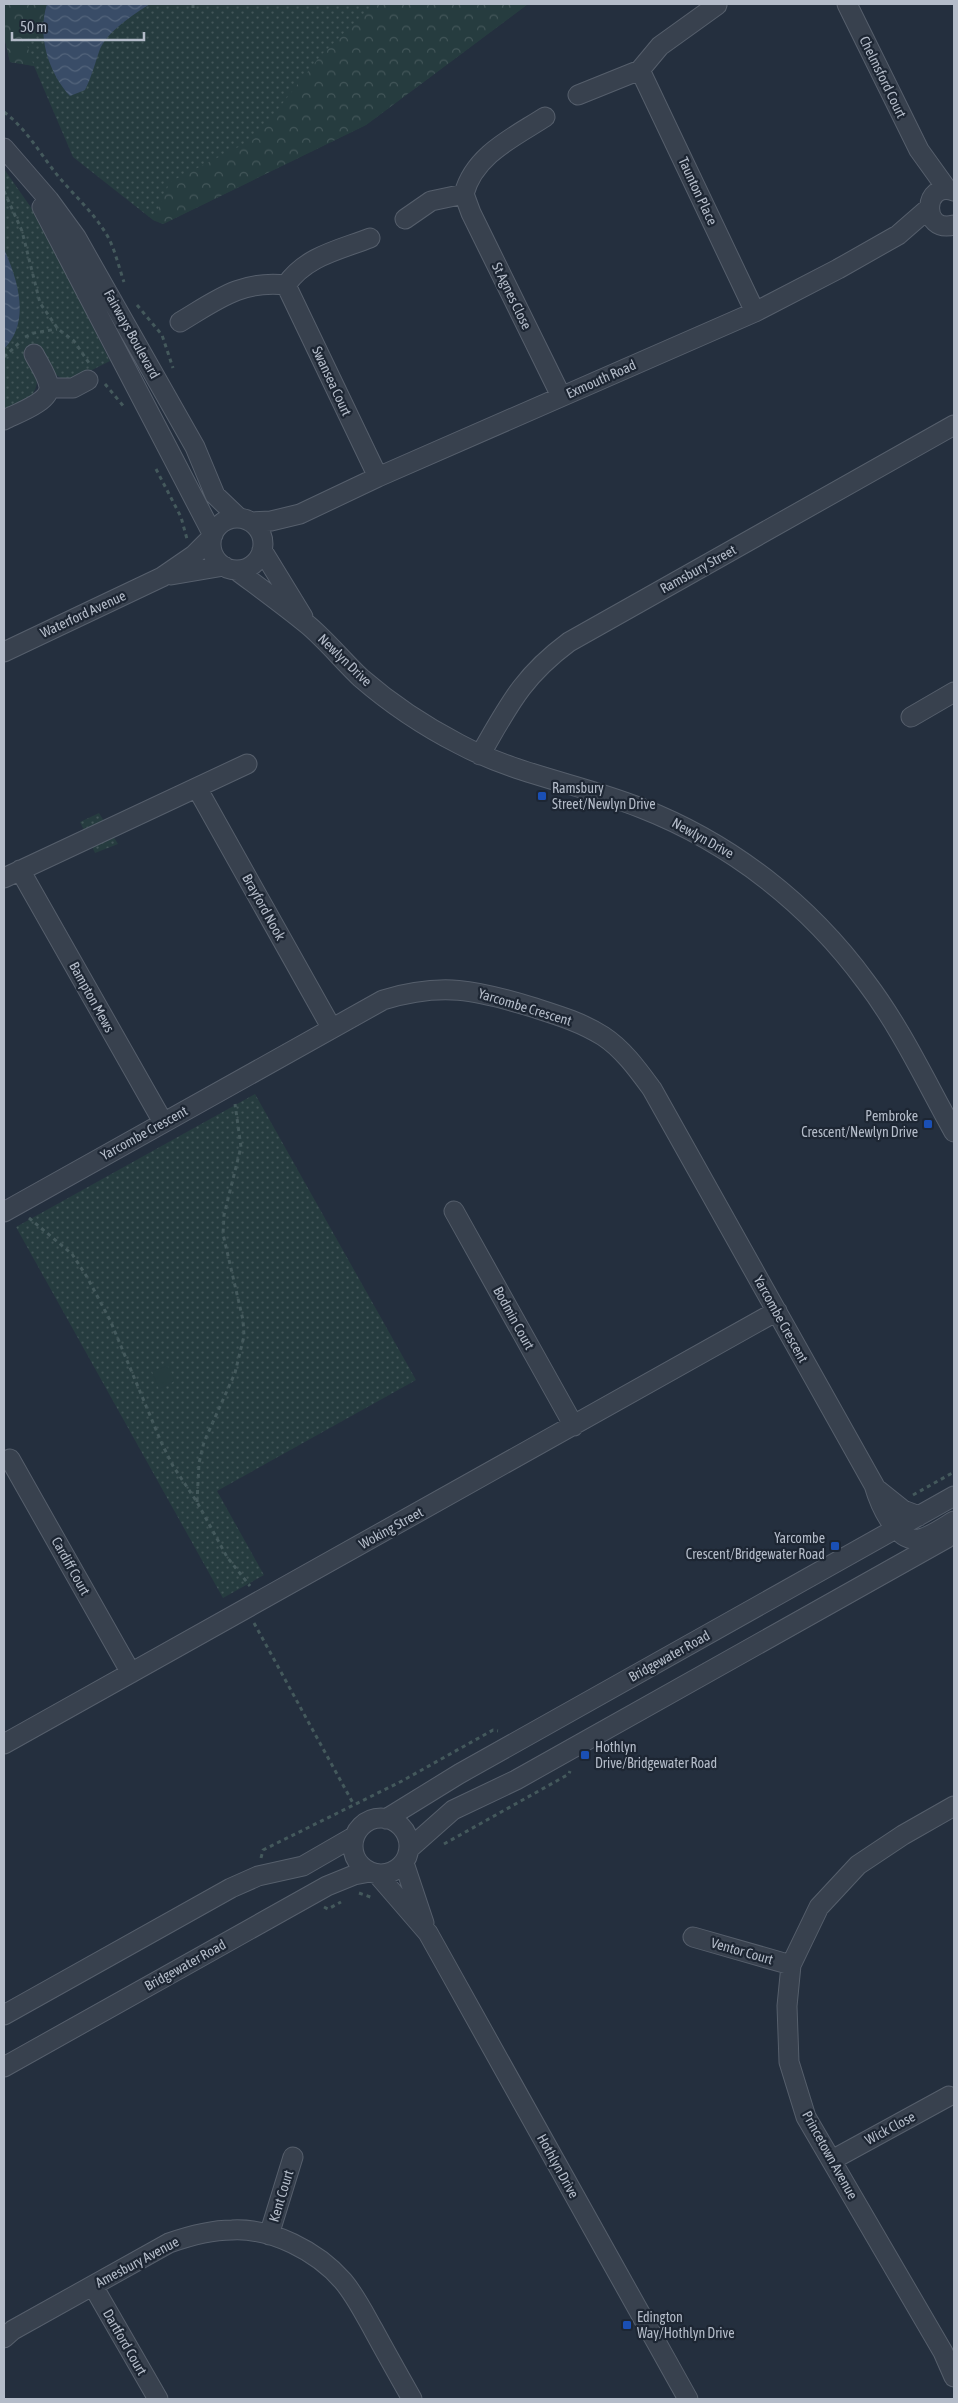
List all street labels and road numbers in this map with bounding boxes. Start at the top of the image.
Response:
street label: Chelmsford Court [856,34,910,120]
street label: Taunton Place [675,155,721,227]
street label: St Agnes Close [489,260,535,332]
street label: Fairways Boulevard [101,287,163,381]
street label: Swansea Court [309,344,355,418]
street label: Exmouth Road [564,357,638,401]
street label: Ramsbury Street [657,542,739,596]
street label: Waterford Avenue [38,587,128,641]
street label: Newlyn Drive [315,631,375,689]
street label: Newlyn Drive [669,815,737,861]
street label: Brayford Nook [239,871,289,943]
street label: Bampton Mews [66,959,118,1035]
street label: Yarcombe Crescent [476,985,574,1029]
street label: Yarcombe Crescent [98,1103,190,1163]
street label: Yarcombe Crescent [751,1273,811,1365]
street label: Bodmin Court [490,1284,538,1352]
street label: Woking Street [356,1504,426,1552]
street label: Cardiff Court [48,1534,94,1598]
street label: Bridgewater Road [626,1627,712,1685]
street label: Ventor Court [709,1935,775,1967]
street label: Bridgewater Road [142,1936,228,1994]
street label: Princetown Avenue [799,2108,861,2202]
street label: Wick Close [862,2108,918,2148]
street label: Hothlyn Drive [534,2131,582,2201]
street label: Kent Court [266,2168,296,2224]
street label: Amesbury Avenue [93,2233,181,2291]
street label: Dartford Court [100,2306,150,2378]

